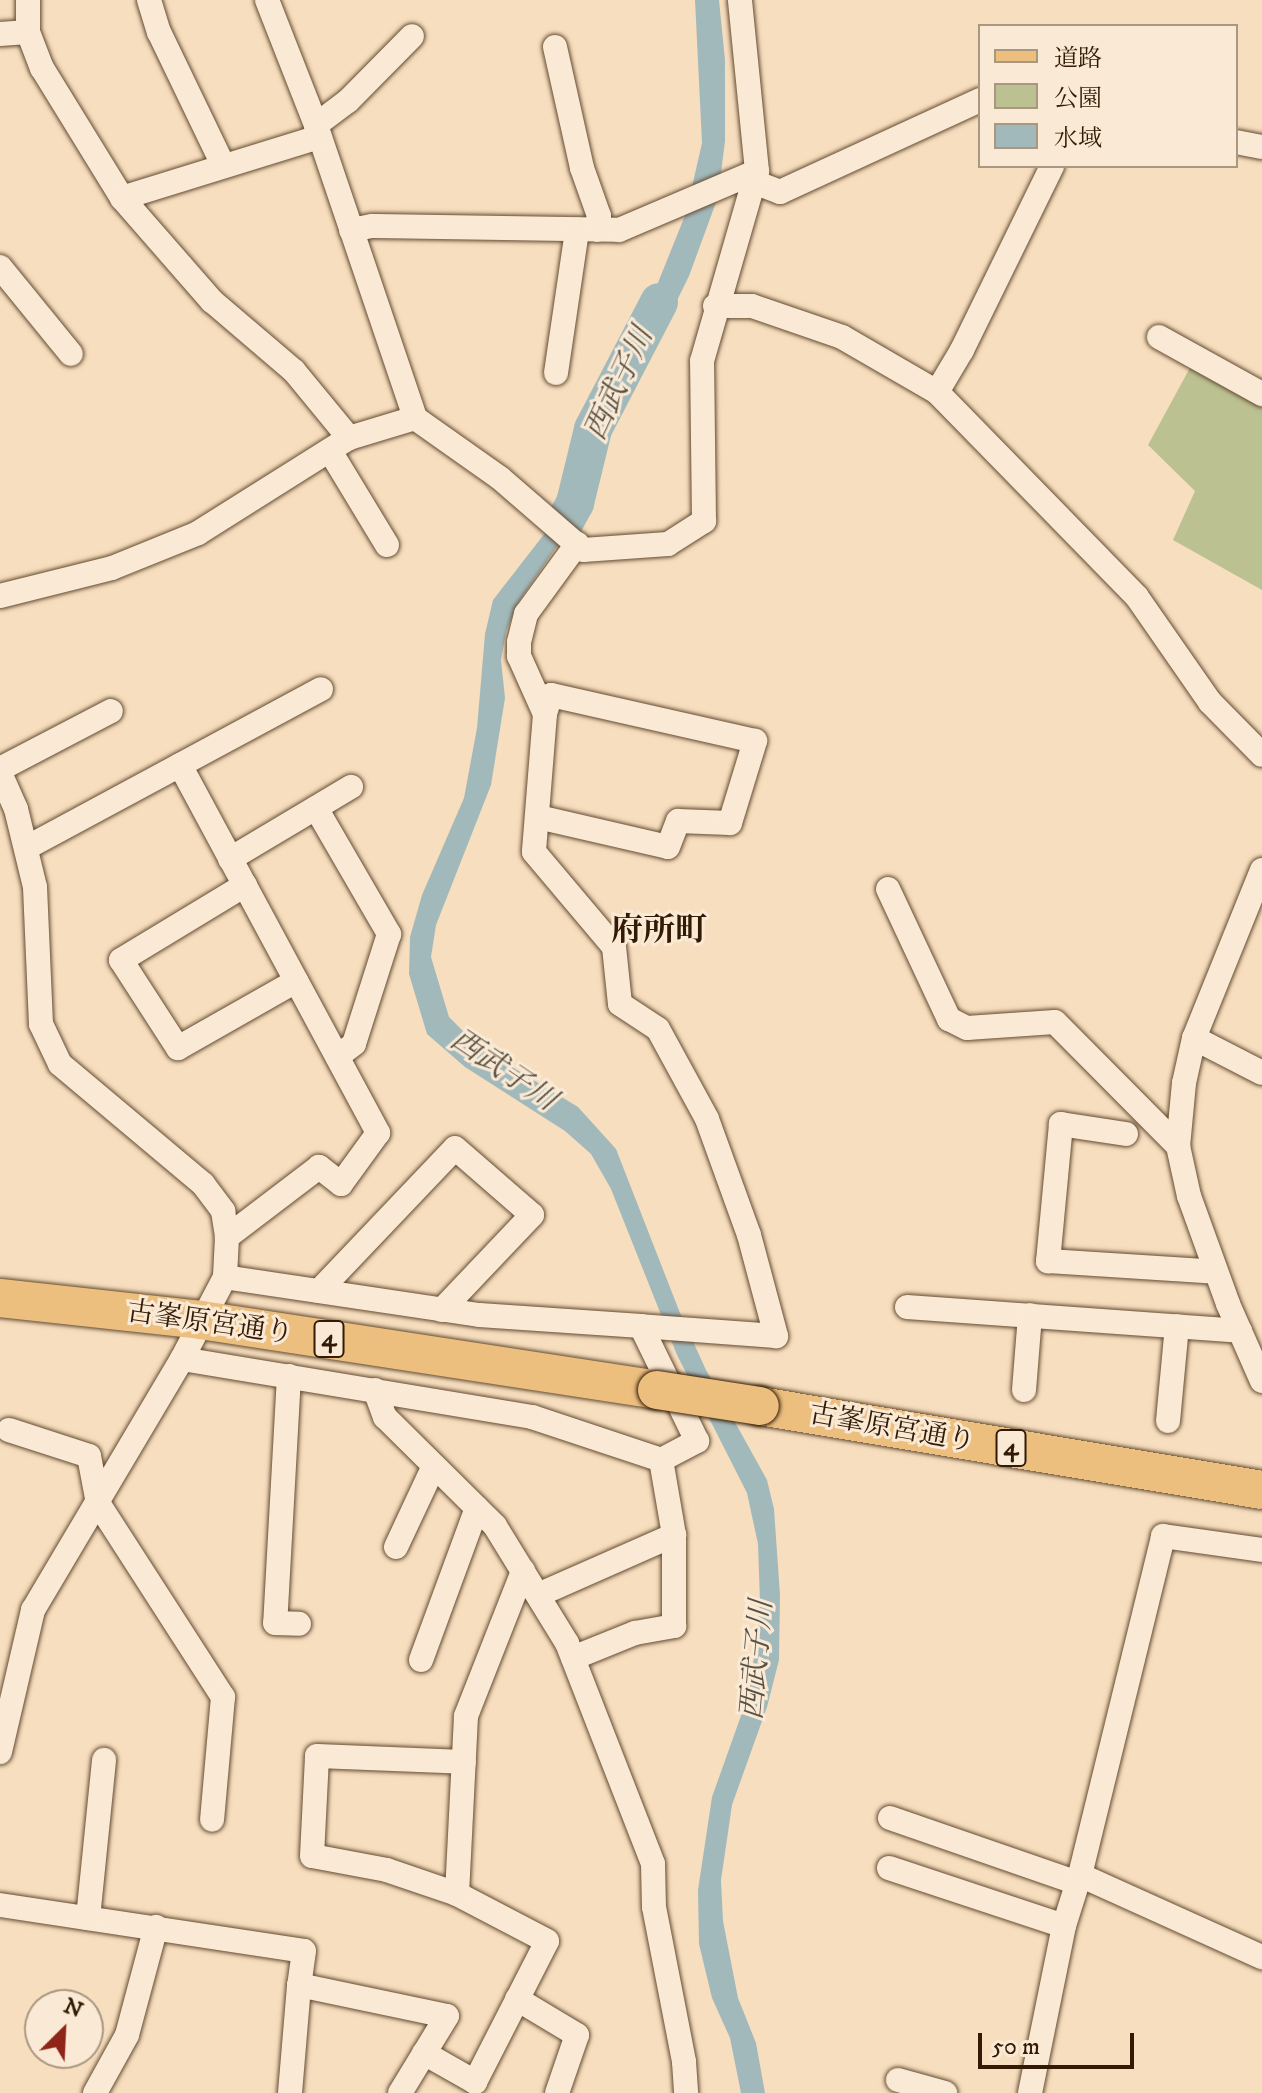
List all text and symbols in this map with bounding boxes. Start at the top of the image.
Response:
legend [978,24,1238,168]
text: 道路 [1054,44,1102,74]
text: 公園 [1054,84,1102,114]
text: 水域 [1054,124,1102,154]
water label: 西武子川 [578,322,662,446]
district label: 府所町 [611,912,707,950]
water label: 西武子川 [443,1023,563,1119]
street label: 古峯原宮通り [124,1295,296,1351]
road number: 4 [313,1317,345,1361]
street label: 古峯原宮通り [806,1397,978,1459]
road number: 4 [995,1426,1027,1470]
water label: 西武子川 [735,1599,781,1721]
north arrow [24,1989,104,2069]
text: N [59,1992,87,2024]
scale bar [982,2017,1138,2067]
text: 50 m [992,2032,1040,2062]

